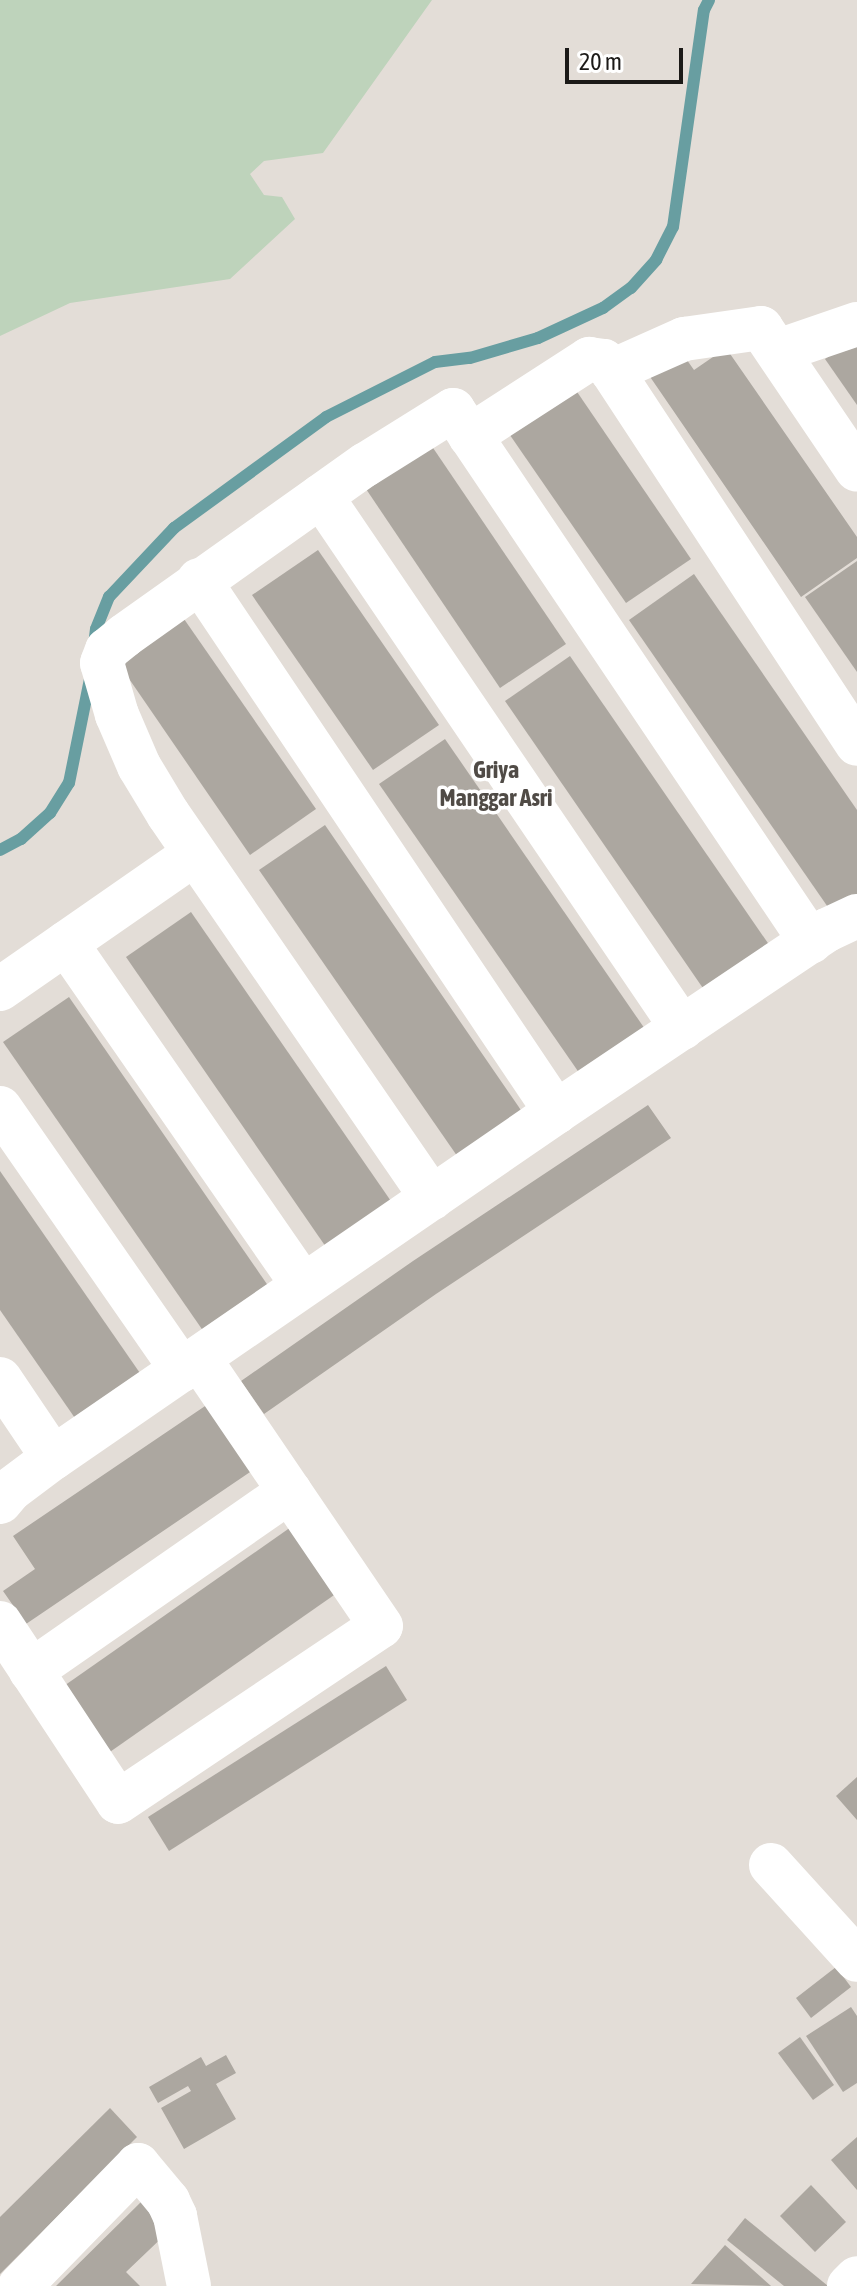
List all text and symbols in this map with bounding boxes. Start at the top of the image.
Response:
scale bar [569,32,687,82]
text: 20 m [579,48,622,75]
district label: Griya Manggar Asri [440,756,552,812]

